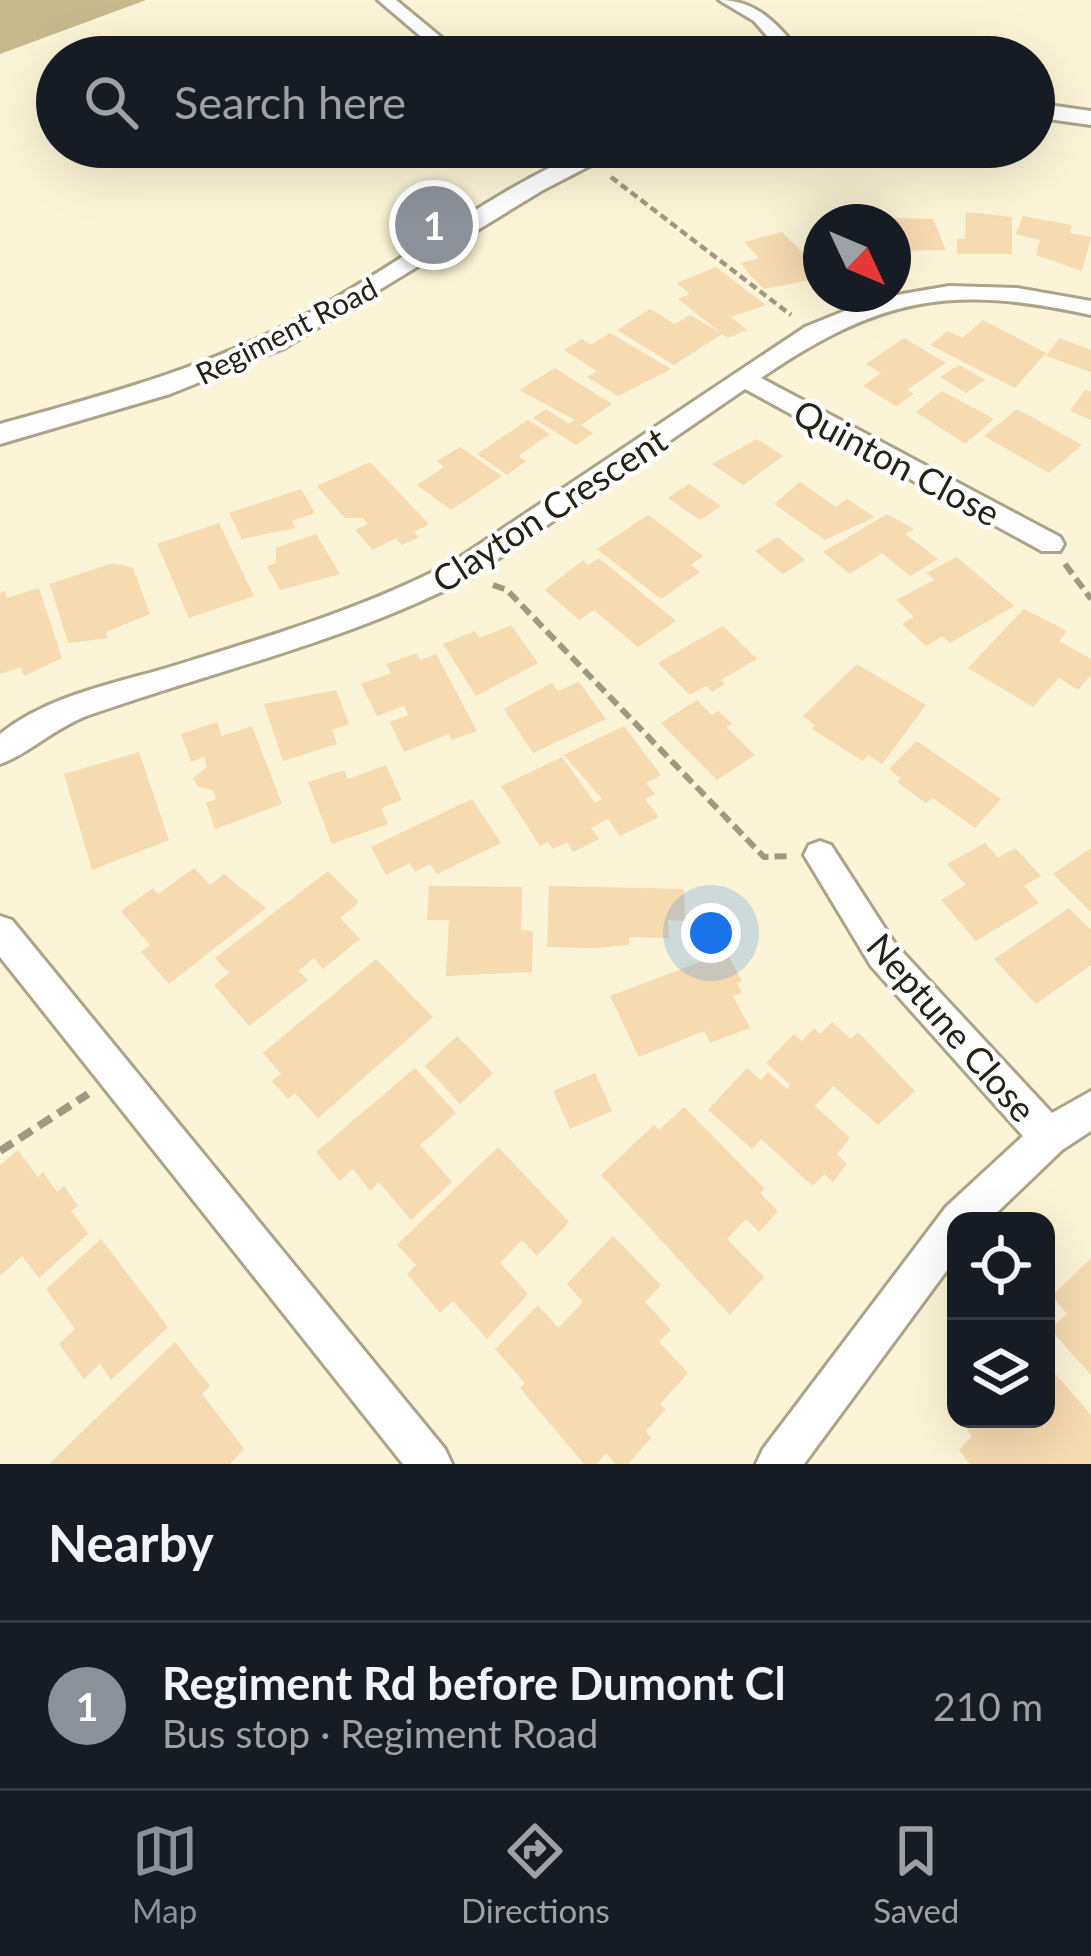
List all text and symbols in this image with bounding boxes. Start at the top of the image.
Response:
search box [36,36,1055,168]
icon: search [78,69,144,135]
text: Search here [174,75,406,129]
pin: 1 [395,180,473,270]
north arrow [803,204,911,312]
street label: Regiment Road [189,269,383,391]
street label: Quinton Close [786,389,1008,535]
street label: Clayton Crescent [424,417,675,601]
your location [681,903,741,963]
street label: Neptune Close [858,924,1046,1130]
map controls [947,1212,1055,1428]
button: locate [947,1212,1055,1320]
button: layers [947,1320,1055,1428]
text: Nearby [48,1512,214,1573]
text: Regiment Rd before Dumont Cl [162,1656,786,1710]
text: 1 [76,1683,98,1729]
text: 210 m [933,1683,1043,1729]
text: Bus stop · Regiment Road [162,1710,598,1756]
tab: Map [132,1818,198,1930]
tab: Directions [461,1818,610,1930]
tab: Saved [873,1818,959,1930]

